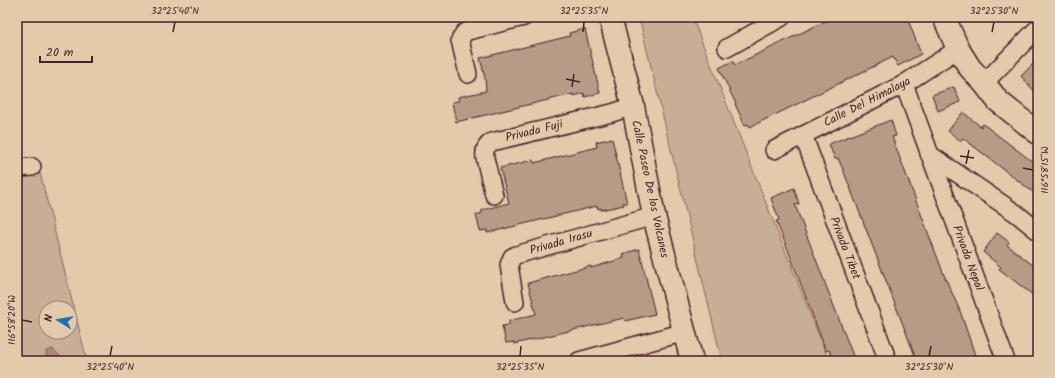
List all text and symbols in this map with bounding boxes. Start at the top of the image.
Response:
text: 32°25'40"N [151,3,199,19]
text: 32°25'35"N [560,3,609,19]
text: 32°25'30"N [970,3,1018,19]
scale bar [40,38,92,64]
text: 20 m [46,43,74,62]
street label: Calle Del Himalaya [820,72,914,132]
street label: Privada Fuji [503,114,566,147]
street label: Calle Paseo De los Volcanes [626,118,674,260]
text: 116°58'15"W [1037,146,1053,194]
street label: Privada Tibet [824,214,866,283]
street label: Privada Nepal [947,223,989,293]
street label: Privada Irasu [527,224,595,260]
text: 116°58'20"W [4,295,20,345]
north arrow [38,300,78,340]
text: N [40,313,59,323]
text: 32°25'40"N [86,359,134,375]
text: 32°25'35"N [496,359,545,375]
text: 32°25'30"N [905,359,953,375]

